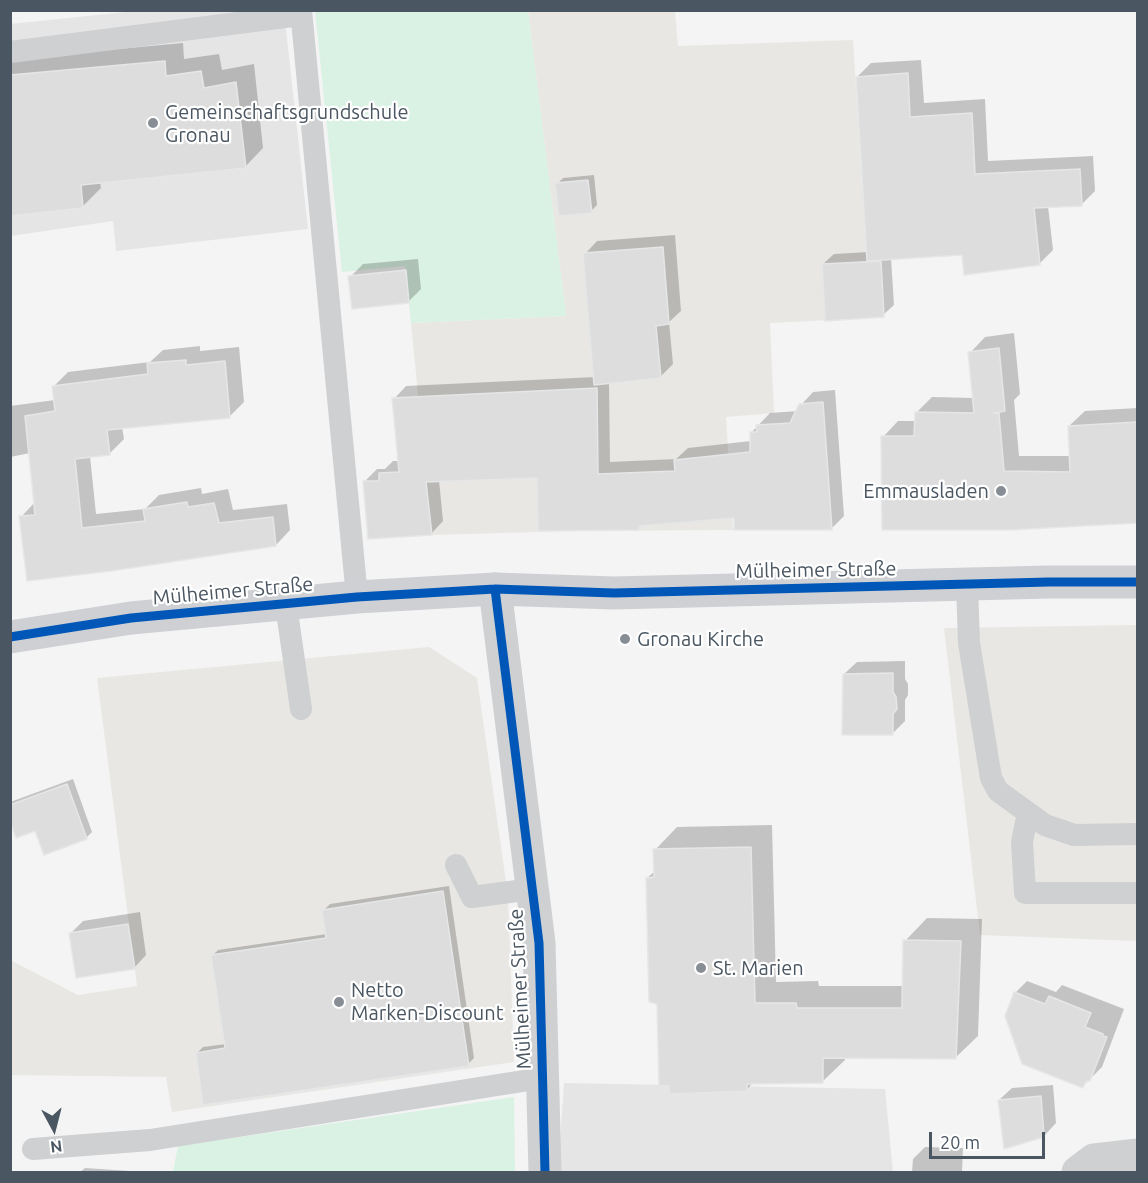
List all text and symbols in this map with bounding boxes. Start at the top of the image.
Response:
place label: Gemeinschaftsgrundschule Gronau [165,100,408,147]
marker: Gemeinschaftsgrundschule Gronau [146,116,160,130]
place label: Emmausladen [863,479,989,503]
marker: Emmausladen [994,484,1008,498]
street label: Mülheimer Straße [735,557,897,583]
street label: Mülheimer Straße [152,572,314,610]
place label: Gronau Kirche [637,627,764,651]
marker: Gronau Kirche [618,632,632,646]
street label: Mülheimer Straße [504,908,536,1070]
place label: St. Marien [713,956,804,980]
marker: St. Marien [694,961,708,975]
place label: Netto Marken-Discount [351,978,504,1025]
marker: Netto Marken-Discount [332,995,346,1009]
north arrow [24,1099,84,1159]
scale bar [932,1120,1048,1158]
text: 20 m [940,1132,980,1152]
text: N [49,1137,63,1157]

